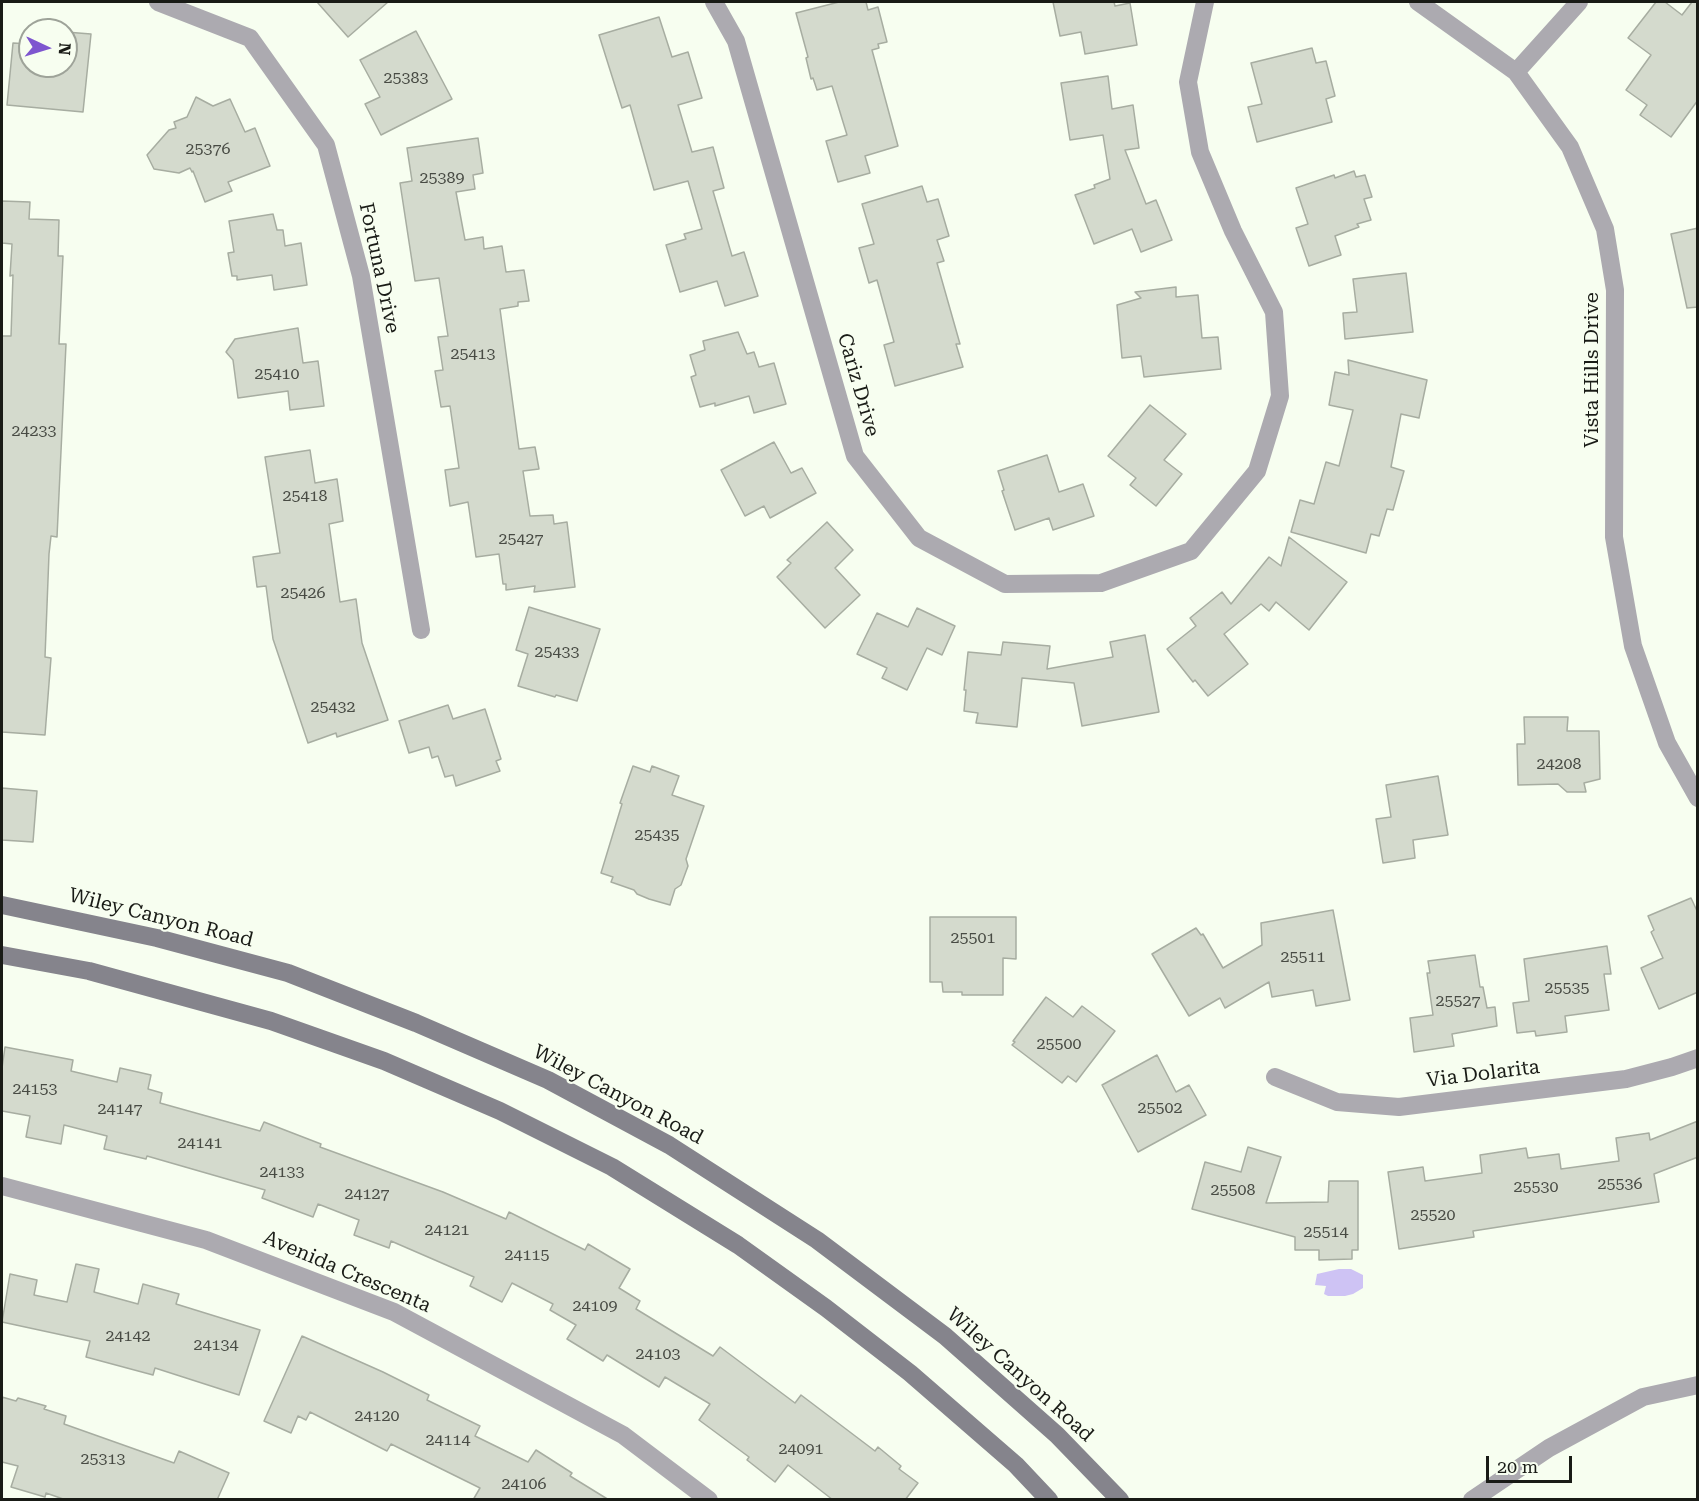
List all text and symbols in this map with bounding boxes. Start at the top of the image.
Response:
north arrow [18,18,78,78]
text: N [55,42,74,56]
house number: 25383 [384,68,428,88]
house number: 25376 [186,139,230,159]
house number: 25389 [420,168,464,188]
street label: Fortuna Drive [353,201,405,335]
street label: Vista Hills Drive [1580,292,1604,448]
street label: Cariz Drive [832,331,884,439]
house number: 25413 [451,344,495,364]
house number: 25410 [255,364,299,384]
house number: 24233 [12,421,56,441]
house number: 25418 [283,486,327,506]
house number: 25427 [499,529,543,549]
house number: 25426 [281,583,325,603]
house number: 25433 [535,642,579,662]
house number: 25432 [311,697,355,717]
house number: 24208 [1537,754,1581,774]
house number: 25435 [635,825,679,845]
street label: Wiley Canyon Road [66,883,256,953]
house number: 25501 [951,928,995,948]
house number: 25511 [1281,947,1325,967]
house number: 25535 [1545,978,1589,998]
house number: 25527 [1436,991,1480,1011]
house number: 25500 [1037,1034,1081,1054]
street label: Wiley Canyon Road [529,1040,707,1150]
street label: Via Dolarita [1425,1055,1541,1093]
house number: 24153 [13,1079,57,1099]
house number: 25502 [1138,1098,1182,1118]
house number: 24147 [98,1099,142,1119]
house number: 24141 [178,1133,222,1153]
house number: 24133 [260,1162,304,1182]
house number: 25536 [1598,1174,1642,1194]
house number: 25530 [1514,1177,1558,1197]
house number: 25508 [1211,1180,1255,1200]
house number: 24127 [345,1184,389,1204]
house number: 25520 [1411,1205,1455,1225]
house number: 24121 [425,1220,469,1240]
house number: 25514 [1304,1222,1348,1242]
street label: Avenida Crescenta [260,1226,434,1318]
house number: 24115 [505,1245,549,1265]
house number: 24109 [573,1296,617,1316]
street label: Wiley Canyon Road [942,1303,1098,1447]
house number: 24142 [106,1326,150,1346]
house number: 24134 [194,1335,238,1355]
house number: 24103 [636,1344,680,1364]
house number: 24120 [355,1406,399,1426]
house number: 24114 [426,1430,470,1450]
house number: 24091 [779,1439,823,1459]
scale bar [1489,1444,1574,1482]
house number: 25313 [81,1449,125,1469]
text: 20 m [1497,1456,1538,1477]
house number: 24106 [502,1474,546,1494]

